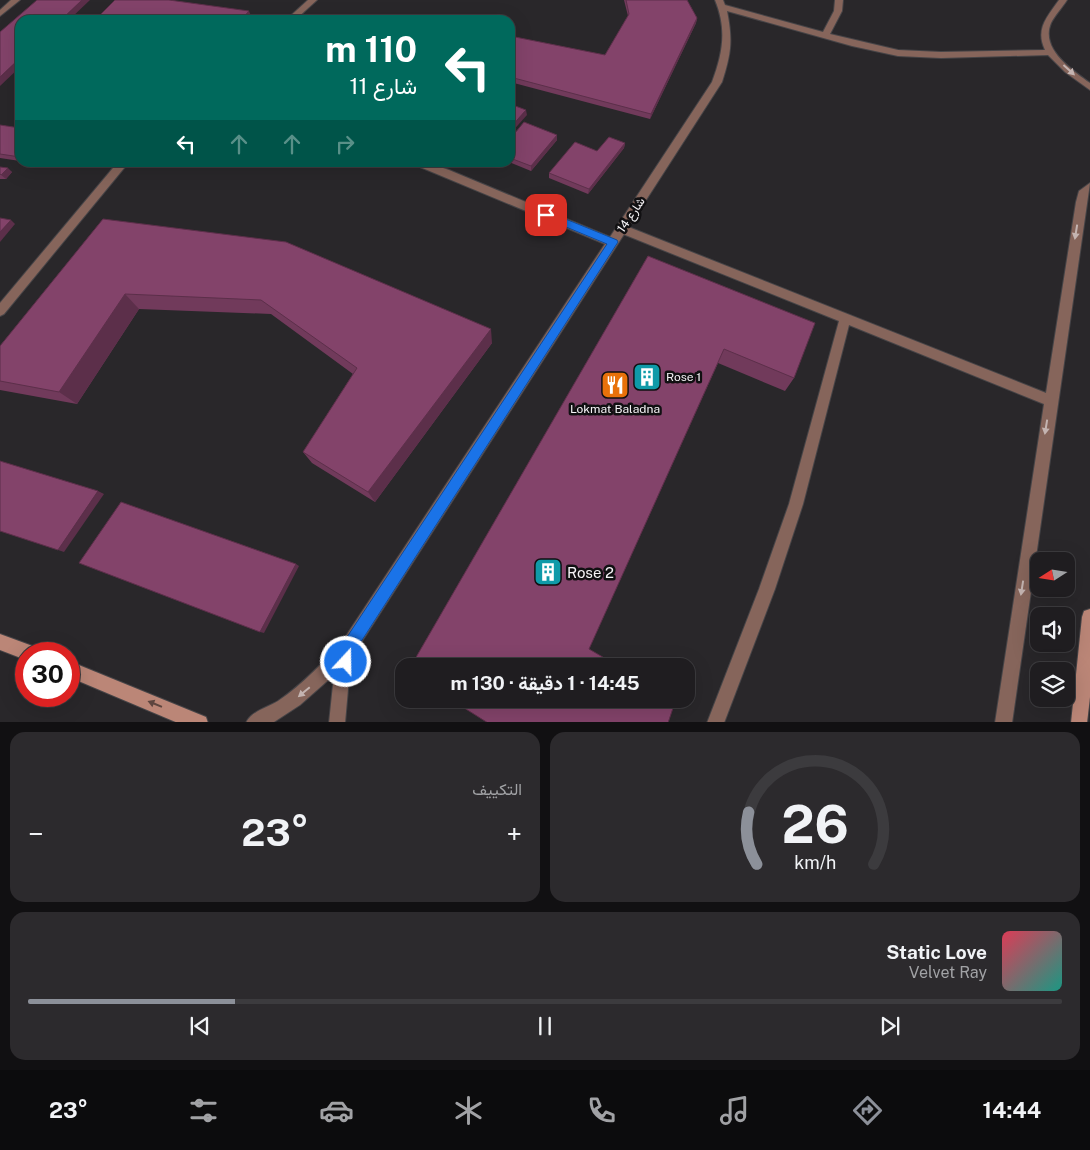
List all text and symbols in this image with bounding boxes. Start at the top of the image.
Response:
text: 110 m [325,29,417,70]
icon: left [435,35,500,100]
one-way arrow [1063,64,1076,75]
text: شارع 11 [349,73,417,99]
icon: left [172,130,200,158]
icon: ahead [225,130,253,158]
icon: ahead [278,130,306,158]
icon: right [331,130,359,158]
pin [525,194,567,236]
street label: شارع 14 [614,195,650,236]
icon: arrive [532,201,560,229]
one-way arrow [1072,224,1080,240]
building icon: Rose 1 [632,362,662,392]
restaurant icon: Lokmat Baladna [600,370,630,400]
place label: Rose 1 [666,370,701,384]
place label: Lokmat Baladna [570,402,660,416]
one-way arrow [1042,419,1050,435]
north arrow [1030,552,1075,598]
map controls [1030,552,1075,707]
building icon: Rose 2 [533,557,563,587]
place label: Rose 2 [567,564,614,581]
one-way arrow [1018,580,1026,596]
button: sound [1030,607,1075,652]
position arrow [319,635,371,687]
speed limit sign: 30 [15,642,80,707]
button: layers [1030,662,1075,707]
text: 14:45 · 1 دقيقة · 130 m [450,672,640,694]
one-way arrow [297,686,310,697]
one-way arrow [147,700,162,708]
text: التكييف [472,780,522,799]
text: 26 [781,794,849,855]
text: 23° [241,810,309,855]
text: − [28,817,44,850]
text: + [506,817,522,850]
text: km/h [794,852,836,873]
text: Static Love [886,941,987,963]
text: Velvet Ray [909,963,987,982]
icon: previous [186,1012,214,1040]
icon: pause [531,1012,559,1040]
icon: next [876,1012,904,1040]
icon: filters [186,1093,221,1128]
icon: car [319,1093,354,1128]
icon: climate [451,1093,486,1128]
icon: phone [584,1093,619,1128]
icon: music [717,1093,752,1128]
icon: directions [850,1093,885,1128]
text: 23° [49,1097,88,1123]
text: 14:44 [983,1097,1041,1123]

